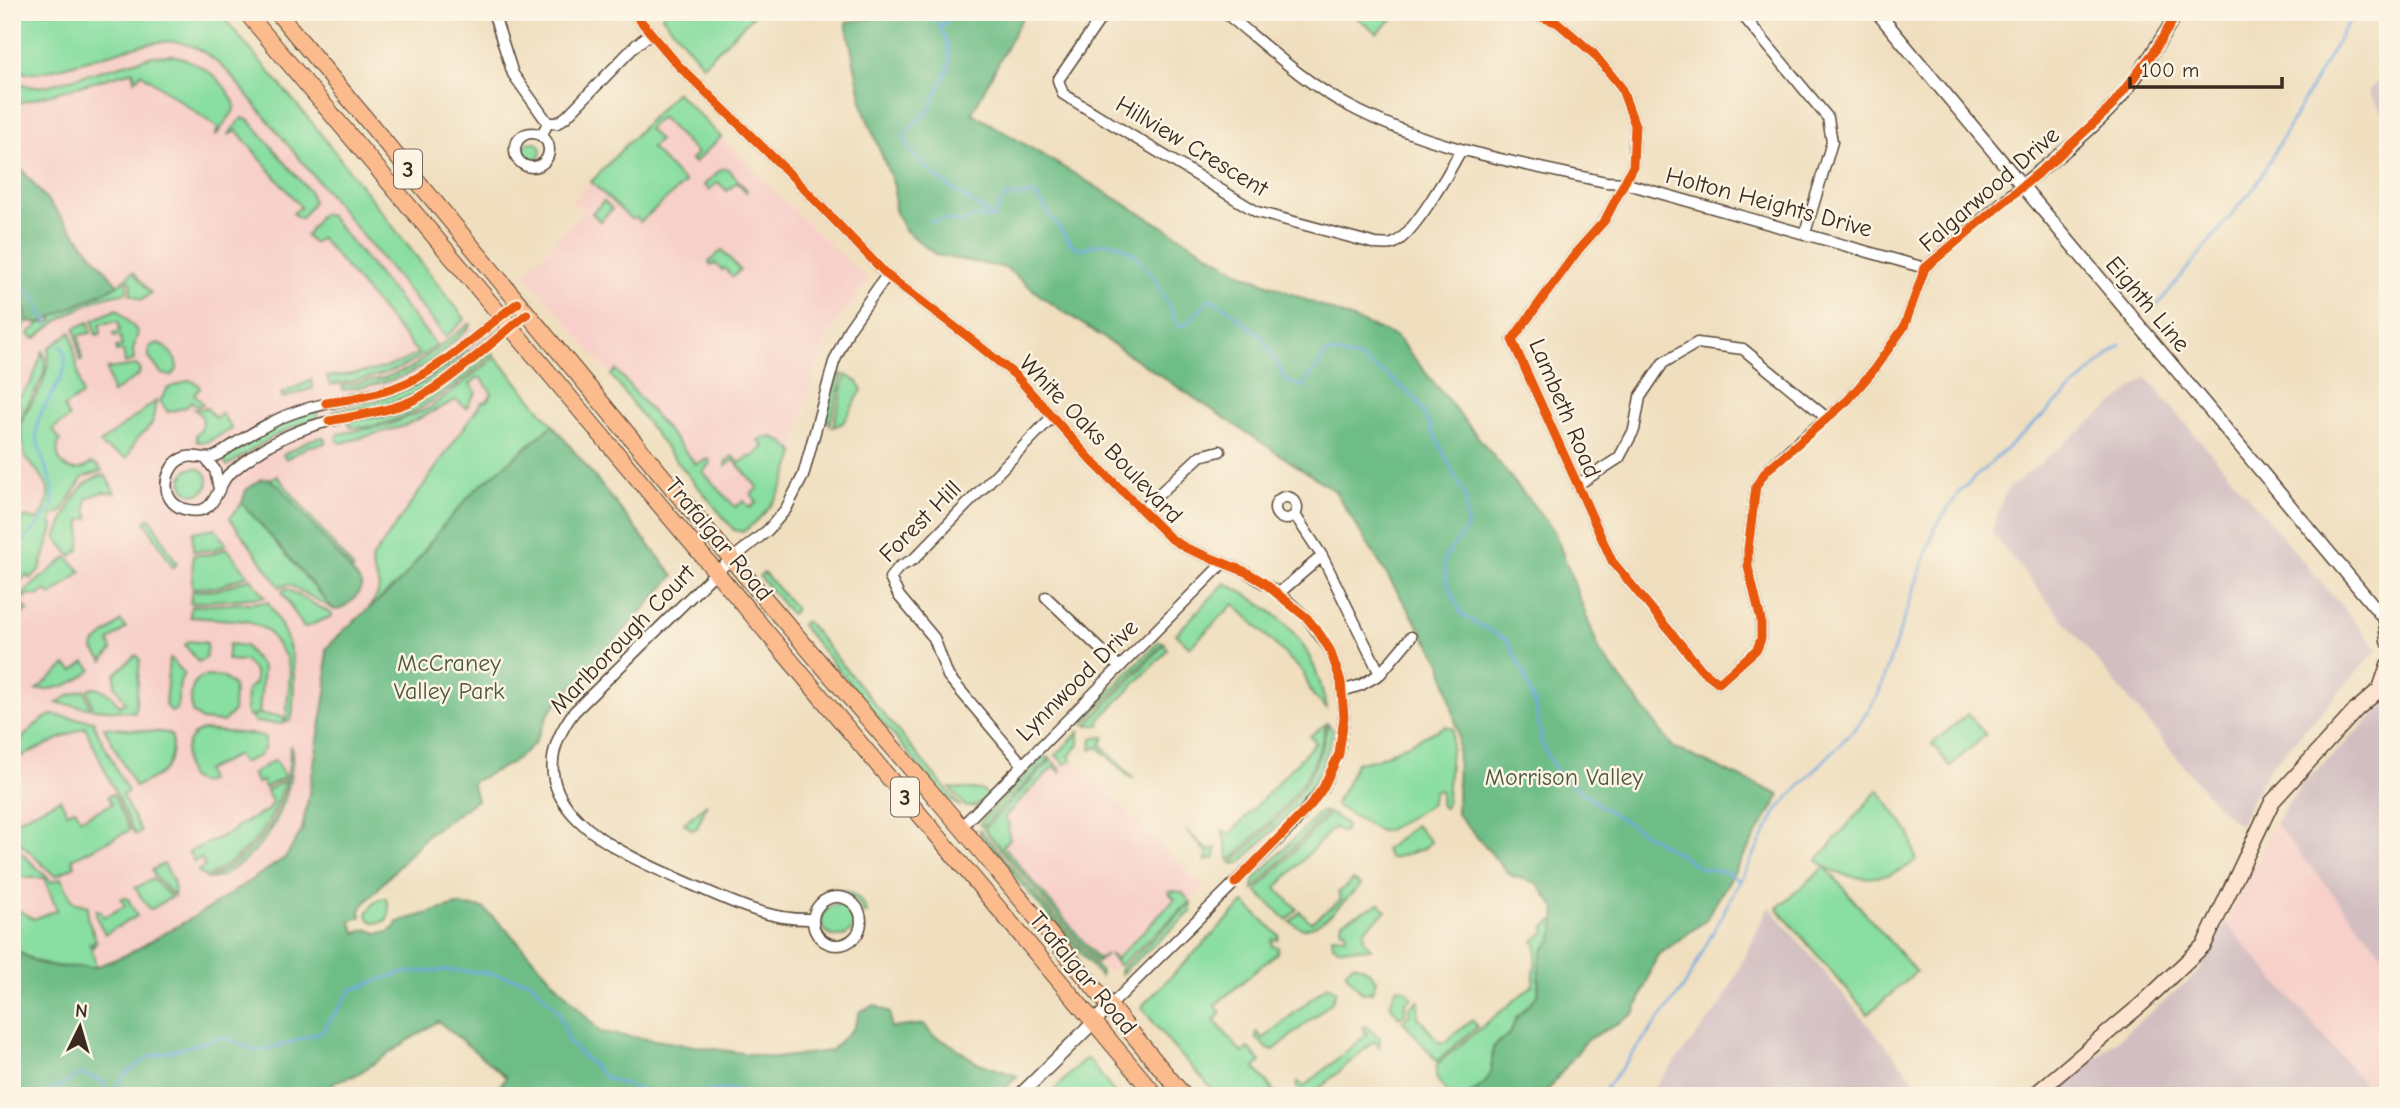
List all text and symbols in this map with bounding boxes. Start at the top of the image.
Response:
scale bar [2130,46,2283,90]
text: 100 m [2141,58,2199,82]
street label: Hillview Crescent [1111,90,1274,203]
street label: Falgarwood Drive [1913,121,2065,257]
road number: 3 [394,150,422,188]
street label: Holton Heights Drive [1663,161,1875,243]
street label: Eighth Line [2100,251,2196,357]
street label: Lambeth Road [1523,334,1607,482]
street label: White Oaks Boulevard [1013,349,1189,529]
street label: Trafalgar Road [659,472,779,606]
street label: Forest Hill [873,474,967,568]
street label: Marlborough Court [544,558,701,719]
street label: Lynnwood Drive [1010,613,1144,747]
park label: McCraney Valley Park [393,649,505,705]
park label: Morrison Valley [1485,763,1643,791]
road number: 3 [891,778,919,817]
street label: Trafalgar Road [1023,906,1143,1040]
north arrow [46,992,116,1062]
text: N [74,1000,89,1023]

